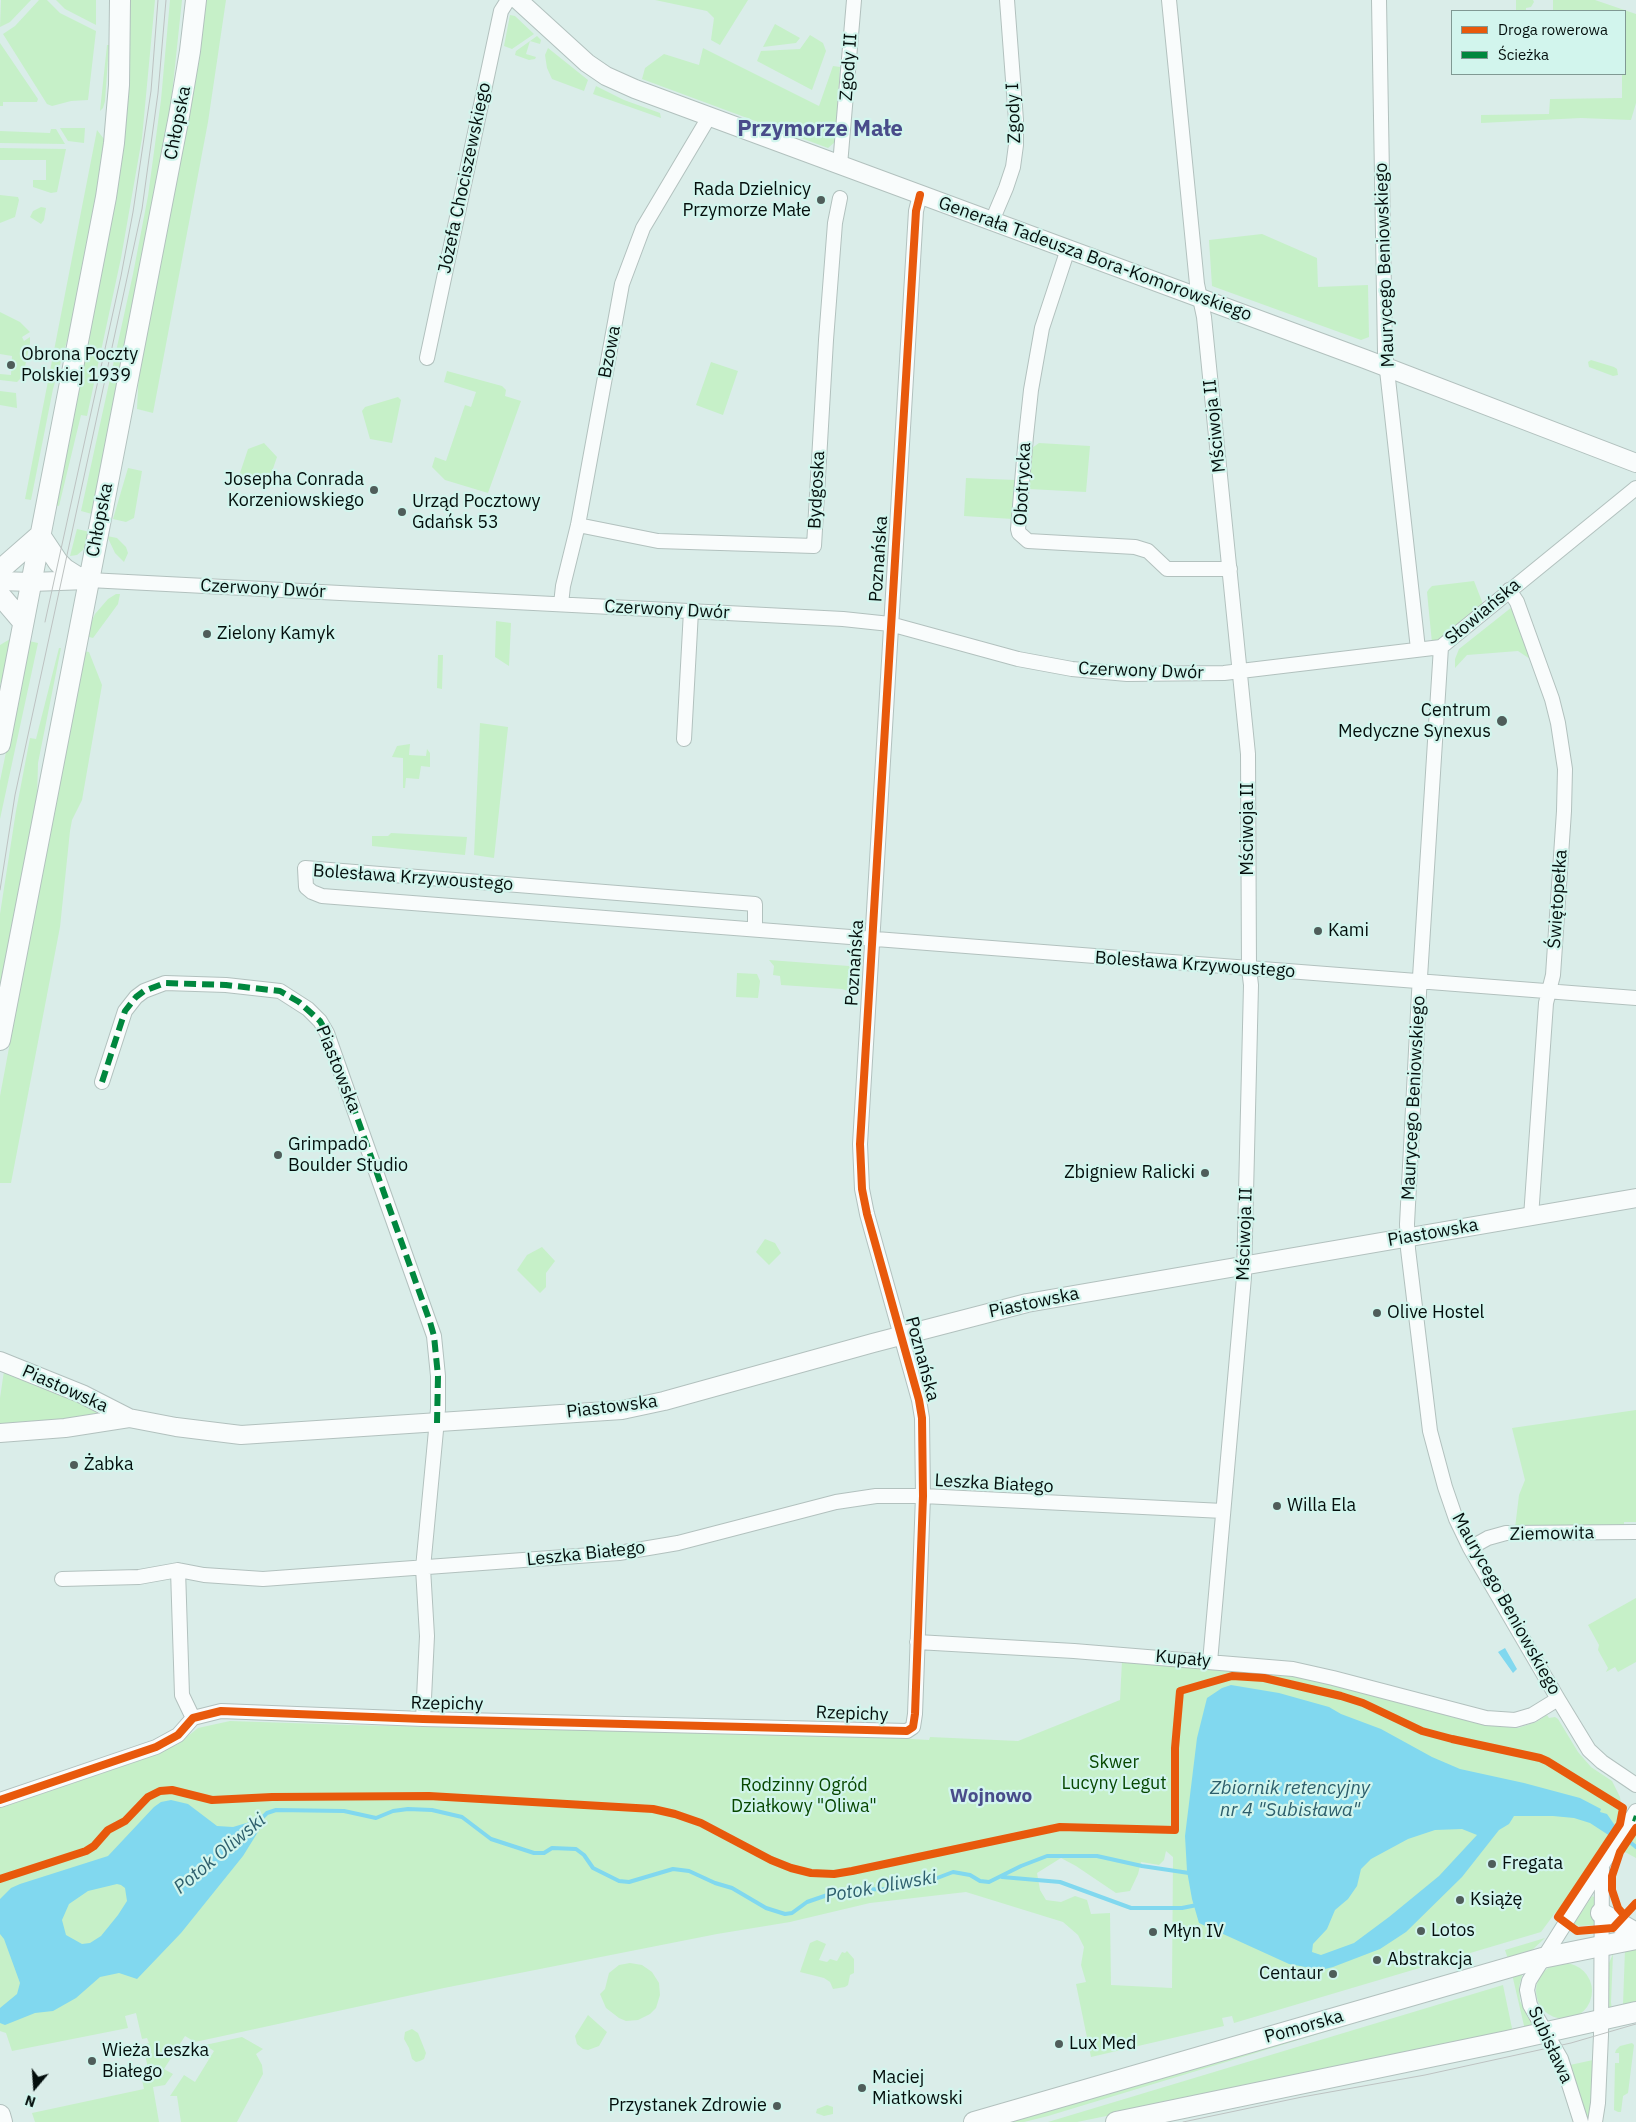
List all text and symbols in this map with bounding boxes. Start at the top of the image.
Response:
legend [1451,10,1626,75]
text: Droga rowerowa [1498,20,1608,39]
street label: Zgody II [836,32,862,102]
text: Ścieżka [1498,45,1549,64]
street label: Józefa Chociszewskiego [434,81,496,275]
street label: Zgody I [1002,82,1026,144]
street label: Chłopska [160,84,196,162]
district label: Przymorze Małe [737,117,903,143]
street label: Maurycego Beniowskiego [1371,162,1399,368]
place label: Rada Dzielnicy Przymorze Małe [683,179,811,222]
street label: Generała Tadeusza Bora-Komorowskiego [935,192,1255,326]
marker: Rada Dzielnicy Przymorze Małe [815,194,827,206]
street label: Bzowa [594,324,626,380]
place label: Obrona Poczty Polskiej 1939 [21,344,138,386]
marker: Obrona Poczty Polskiej 1939 [5,359,17,371]
street label: Mściwoja II [1199,378,1231,474]
street label: Obotrycka [1010,442,1036,526]
street label: Bydgoska [804,450,830,530]
place label: Josepha Conrada Korzeniowskiego [224,469,364,512]
street label: Chłopska [82,481,118,559]
marker: Josepha Conrada Korzeniowskiego [368,484,380,496]
place label: Urząd Pocztowy Gdańsk 53 [412,491,541,534]
marker: Urząd Pocztowy Gdańsk 53 [396,506,408,518]
street label: Poznańska [865,515,893,603]
street label: Słowiańska [1441,574,1525,650]
street label: Czerwony Dwór [200,575,326,603]
street label: Czerwony Dwór [604,596,730,624]
place label: Zielony Kamyk [217,623,335,645]
marker: Zielony Kamyk [201,628,213,640]
street label: Czerwony Dwór [1078,658,1204,684]
place label: Centrum Medyczne Synexus [1338,700,1491,742]
marker: Centrum Medyczne Synexus [1495,714,1509,728]
street label: Mściwoja II [1237,782,1259,876]
street label: Świętopełka [1544,849,1572,949]
street label: Bolesława Krzywoustego [312,860,514,896]
street label: Poznańska [841,919,869,1007]
place label: Kami [1328,920,1369,942]
marker: Kami [1312,925,1324,937]
street label: Bolesława Krzywoustego [1094,947,1296,983]
street label: Maurycego Beniowskiego [1398,995,1430,1201]
street label: Piastowska [311,1023,365,1115]
place label: Grimpado Boulder Studio [288,1134,408,1176]
marker: Grimpado Boulder Studio [272,1149,284,1161]
place label: Zbigniew Ralicki [1064,1162,1195,1184]
marker: Zbigniew Ralicki [1199,1167,1211,1179]
street label: Mściwoja II [1233,1187,1257,1281]
street label: Piastowska [1386,1214,1480,1252]
street label: Piastowska [987,1283,1081,1323]
place label: Olive Hostel [1387,1302,1484,1324]
marker: Olive Hostel [1371,1307,1383,1319]
street label: Poznańska [900,1314,944,1404]
street label: Piastowska [19,1361,111,1417]
street label: Piastowska [565,1391,659,1423]
place label: Żabka [84,1454,133,1476]
marker: Żabka [68,1459,80,1471]
street label: Leszka Białego [934,1470,1054,1498]
place label: Willa Ela [1287,1495,1356,1517]
marker: Willa Ela [1271,1500,1283,1512]
street label: Maurycego Beniowskiego [1447,1509,1565,1699]
street label: Ziemowita [1509,1522,1595,1546]
street label: Leszka Białego [526,1537,646,1571]
street label: Kupały [1155,1646,1211,1672]
street label: Rzepichy [411,1693,483,1715]
street label: Rzepichy [815,1702,889,1726]
park label: Skwer Lucyny Legut [1061,1752,1167,1795]
park label: Rodzinny Ogród Działkowy "Oliwa" [731,1775,877,1818]
water label: Zbiornik retencyjny nr 4 "Subisława" [1210,1778,1370,1822]
district label: Wojnowo [950,1786,1032,1808]
water label: Potok Oliwski [169,1809,271,1899]
place label: Fregata [1502,1853,1563,1875]
marker: Fregata [1486,1858,1498,1870]
water label: Potok Oliwski [823,1866,939,1908]
place label: Książę [1470,1889,1522,1911]
marker: Książę [1454,1894,1466,1906]
place label: Lotos [1431,1920,1475,1942]
place label: Młyn IV [1163,1921,1224,1943]
marker: Lotos [1415,1925,1427,1937]
marker: Młyn IV [1147,1926,1159,1938]
place label: Abstrakcja [1387,1949,1472,1971]
marker: Abstrakcja [1371,1954,1383,1966]
place label: Centaur [1259,1963,1323,1985]
marker: Centaur [1327,1968,1339,1980]
street label: Subisława [1523,2003,1577,2087]
street label: Pomorska [1262,2005,1346,2049]
place label: Lux Med [1069,2033,1136,2055]
marker: Lux Med [1053,2038,1065,2050]
place label: Wieża Leszka Białego [102,2040,209,2082]
marker: Wieża Leszka Białego [86,2055,98,2067]
north arrow [10,2062,60,2112]
place label: Maciej Miatkowski [872,2067,963,2110]
marker: Maciej Miatkowski [856,2082,868,2094]
text: N [23,2091,38,2111]
place label: Przystanek Zdrowie [608,2095,767,2117]
marker: Przystanek Zdrowie [771,2100,783,2112]

